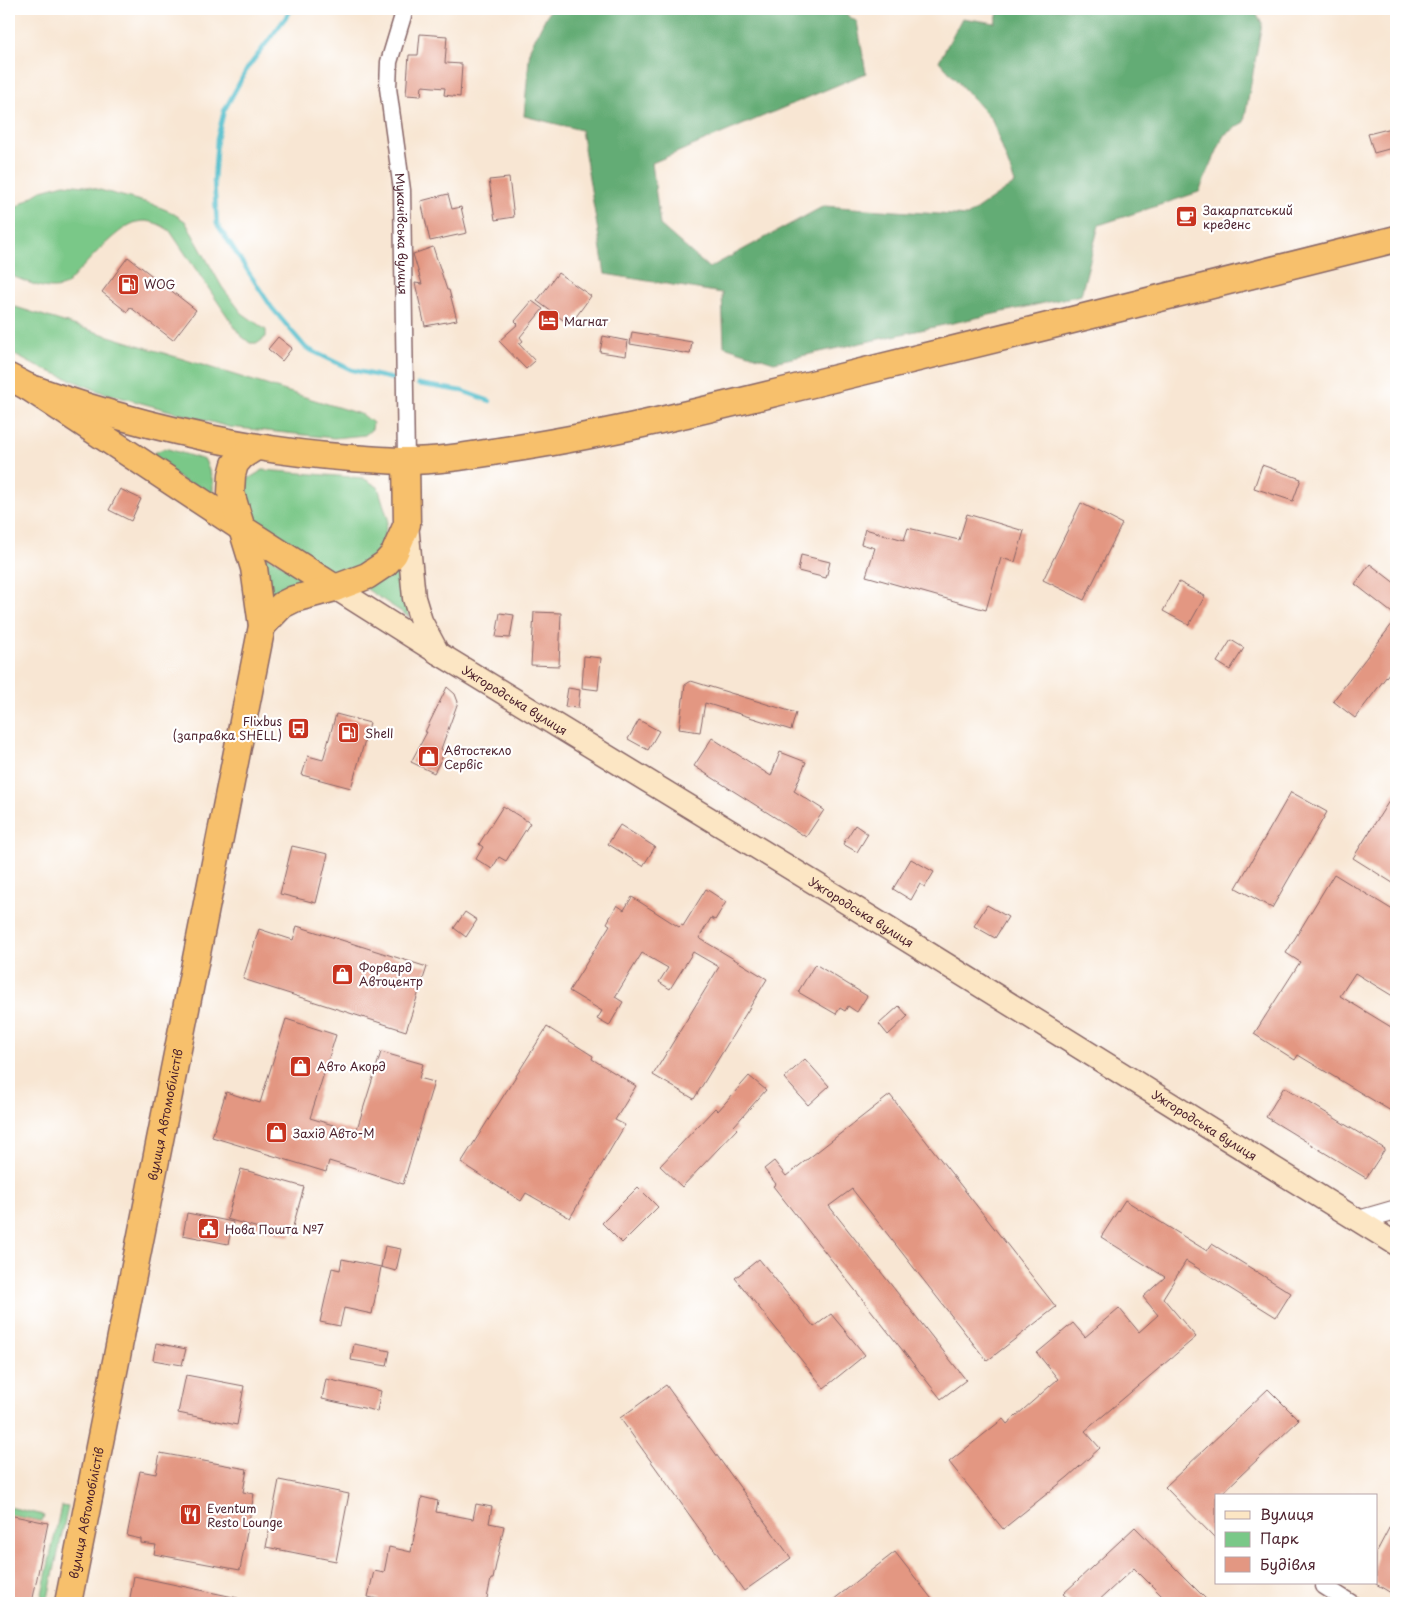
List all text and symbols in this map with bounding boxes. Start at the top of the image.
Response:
street label: Мукачівська вулиця [391,172,413,295]
place label: Закарпатський креденс [1203,201,1293,233]
cafe icon: Закарпатський креденс [1175,205,1199,229]
fuel station icon: WOG [116,272,140,296]
place label: WOG [144,275,176,293]
hotel icon: Магнат [536,309,560,333]
place label: Магнат [564,312,609,330]
street label: Ужгородська вулиця [459,661,571,739]
place label: Flixbus (заправка SHELL) [173,712,283,744]
bus stop icon: Flixbus (заправка SHELL) [286,716,310,740]
fuel station icon: Shell [337,721,361,745]
place label: Shell [365,724,393,742]
place label: Автостекло Сервіс [444,741,512,773]
shop icon: Автостекло Сервіс [416,745,440,769]
street label: Ужгородська вулиця [805,872,917,951]
place label: Форвард Автоцентр [359,958,423,990]
shop icon: Форвард Автоцентр [331,962,355,986]
street label: вулиця Автомобілістів [143,1047,187,1182]
shop icon: Авто Акорд [289,1054,313,1078]
place label: Авто Акорд [317,1057,386,1075]
street label: Ужгородська вулиця [1148,1085,1261,1165]
shop icon: Захід Авто-М [265,1121,289,1145]
place label: Захід Авто-М [293,1124,374,1142]
public building icon: Нова Пошта №7 [197,1217,221,1241]
place label: Нова Пошта №7 [225,1220,324,1238]
street label: вулиця Автомобілістів [64,1445,108,1580]
legend [1215,1494,1378,1584]
place label: Eventum Resto Lounge [207,1499,283,1531]
text: Вулиця [1260,1502,1314,1525]
restaurant icon: Eventum Resto Lounge [179,1503,203,1527]
text: Парк [1260,1526,1299,1549]
text: Будівля [1260,1552,1316,1575]

